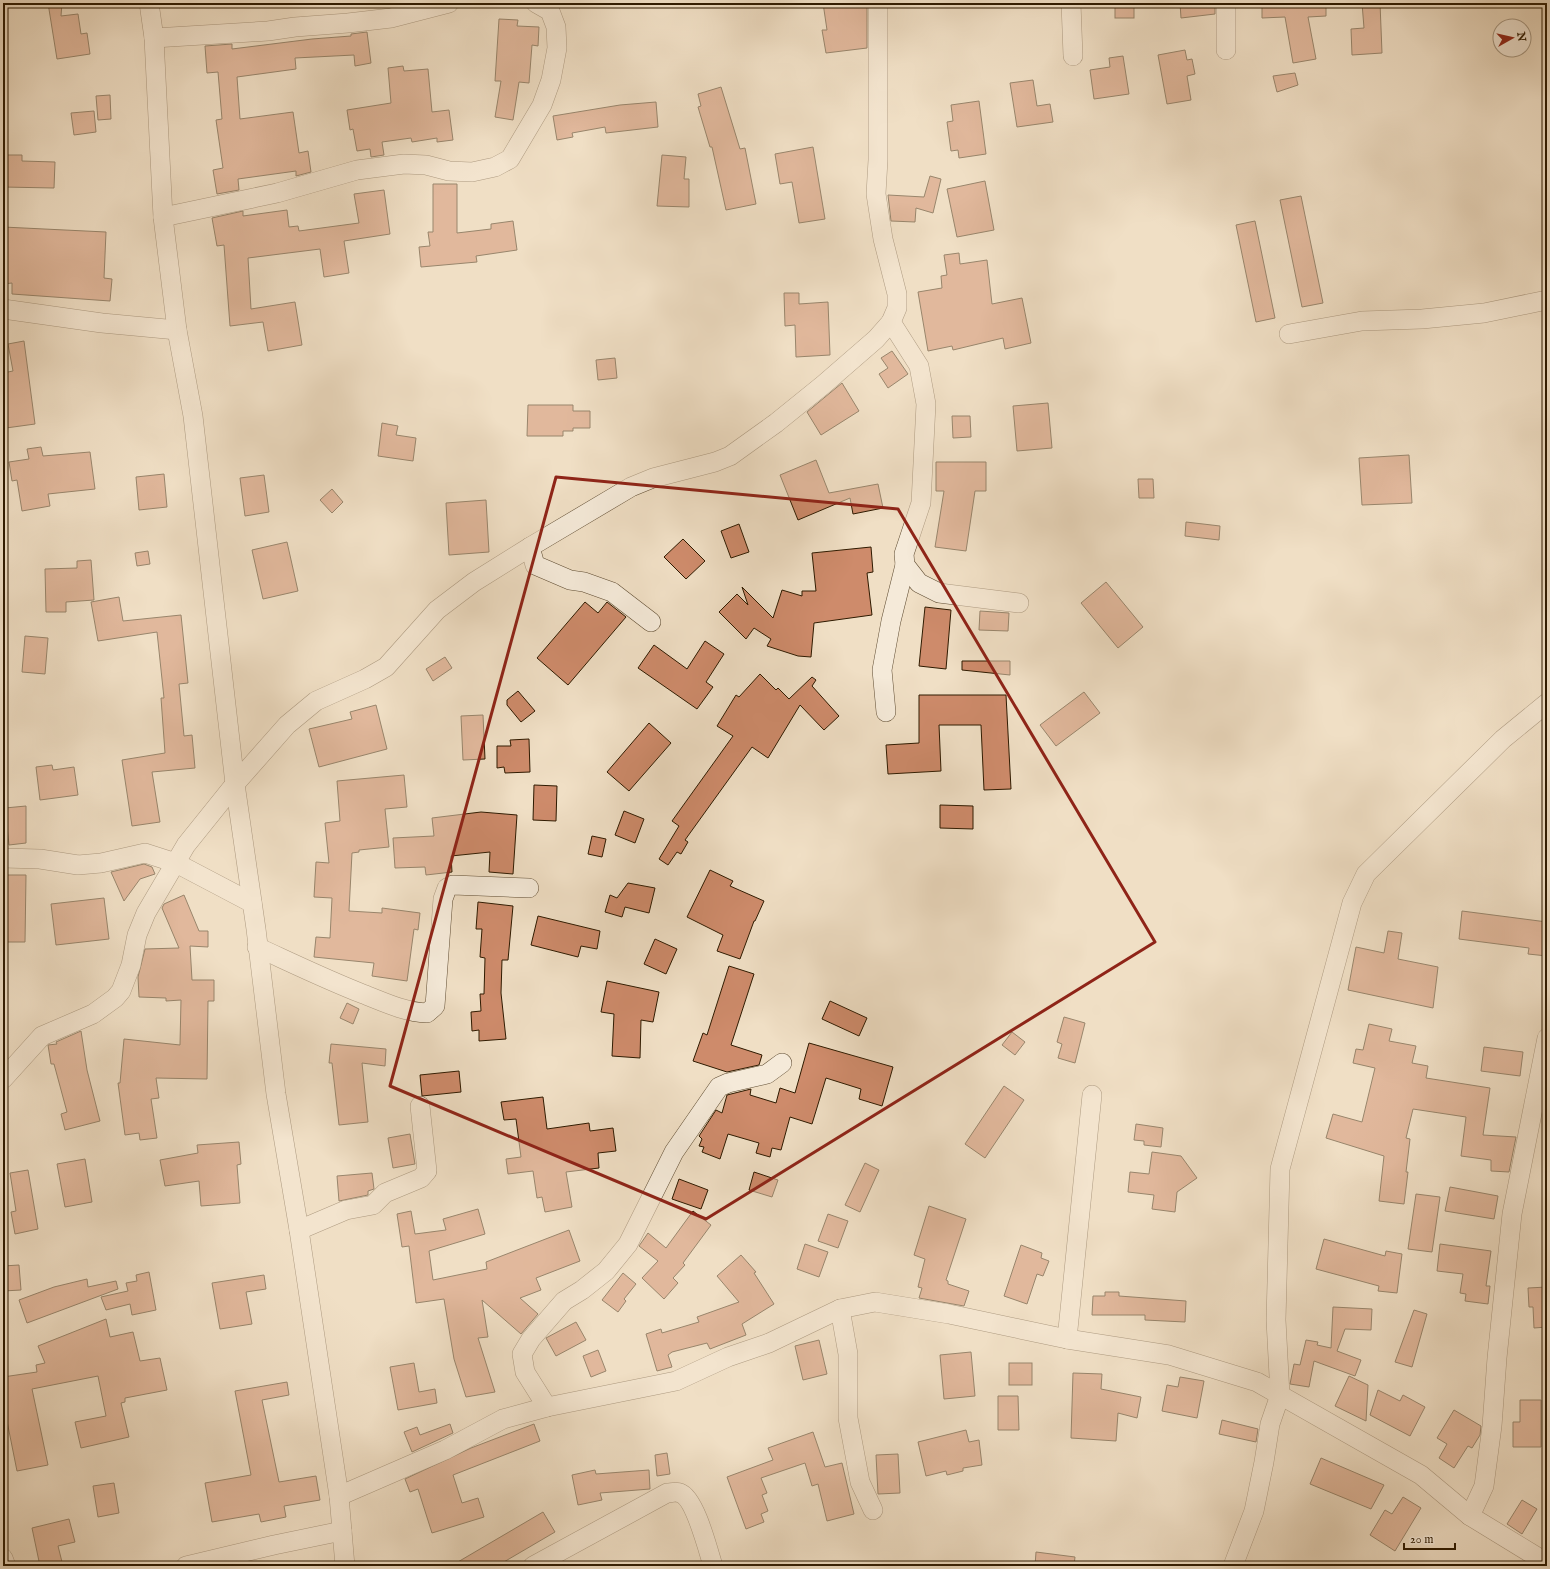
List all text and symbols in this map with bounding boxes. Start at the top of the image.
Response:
north arrow [1492,18,1532,58]
text: N [1513,30,1529,43]
scale bar [1404,1525,1455,1551]
text: 20 m [1410,1532,1433,1547]

